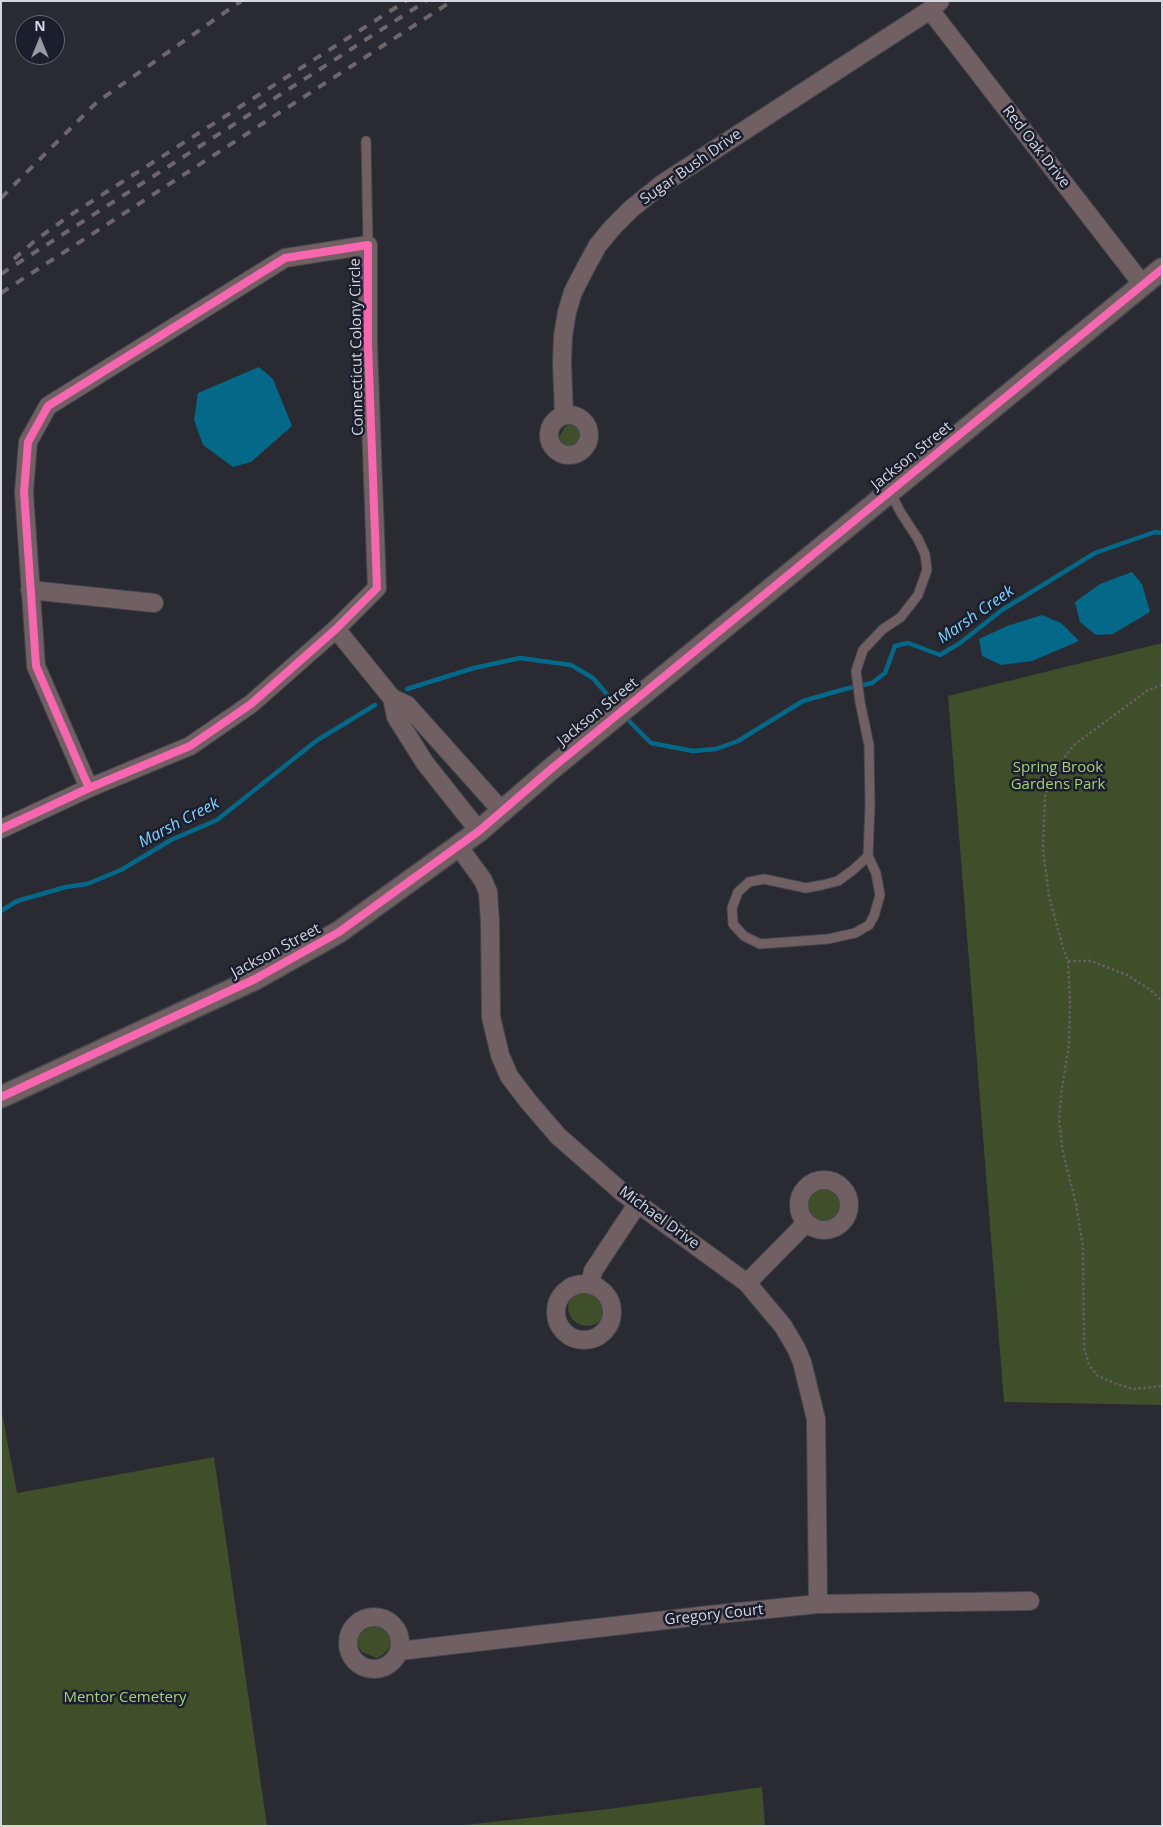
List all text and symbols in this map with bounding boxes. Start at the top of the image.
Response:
north arrow [15,15,65,65]
text: N [34,16,46,35]
street label: Red Oak Drive [998,102,1074,192]
street label: Sugar Bush Drive [637,125,745,209]
street label: Connecticut Colony Circle [346,258,368,436]
street label: Jackson Street [868,418,956,494]
water label: Marsh Creek [934,582,1018,648]
street label: Jackson Street [554,674,642,750]
park label: Spring Brook Gardens Park [1011,759,1105,794]
water label: Marsh Creek [135,794,223,852]
street label: Jackson Street [228,920,324,982]
street label: Michael Drive [615,1183,703,1253]
street label: Gregory Court [664,1601,764,1629]
park label: Mentor Cemetery [63,1689,187,1707]

